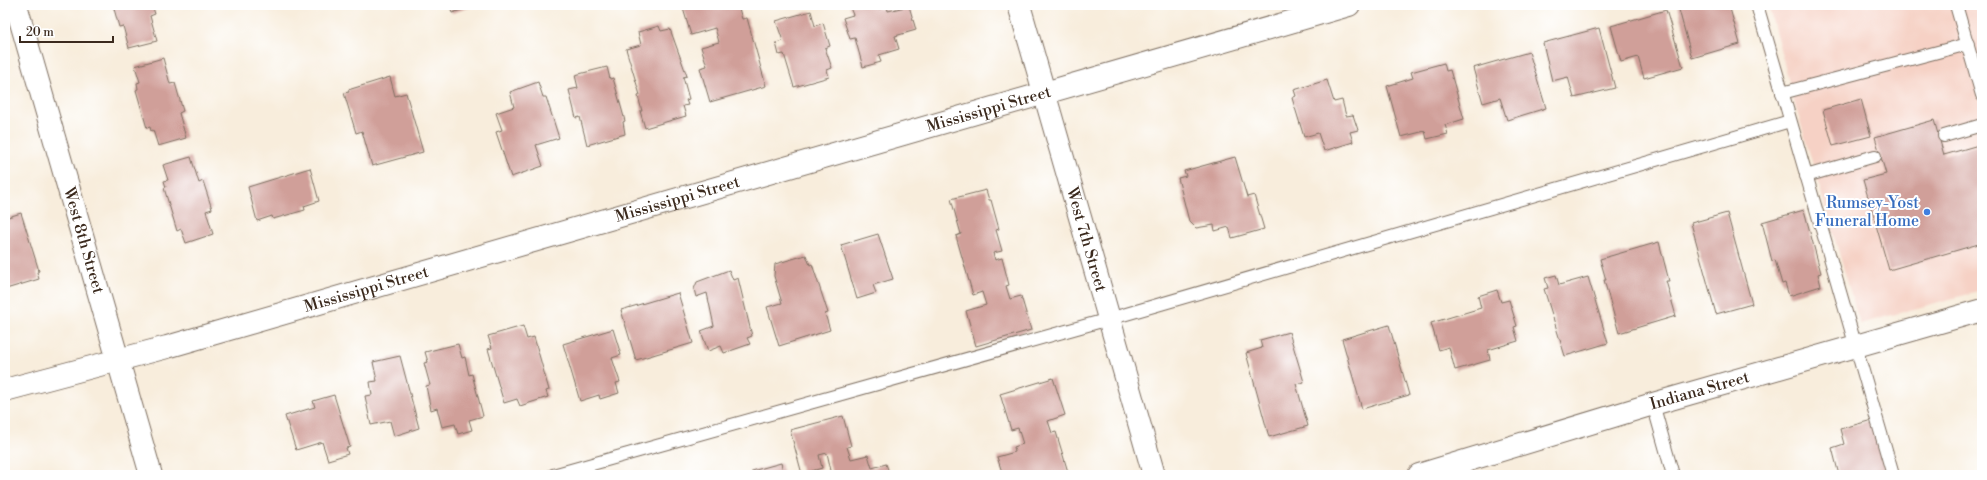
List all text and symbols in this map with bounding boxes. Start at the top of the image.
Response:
scale bar [20,18,113,44]
text: 20 m [26,25,54,40]
street label: Mississippi Street [924,82,1054,137]
street label: Mississippi Street [613,172,742,227]
street label: West 8th Street [59,184,108,296]
street label: West 7th Street [1062,184,1111,294]
place label: Rumsey-Yost Funeral Home [1815,193,1919,231]
marker: Rumsey-Yost Funeral Home [1922,207,1932,217]
street label: Mississippi Street [302,262,431,317]
street label: Indiana Street [1648,367,1752,414]

